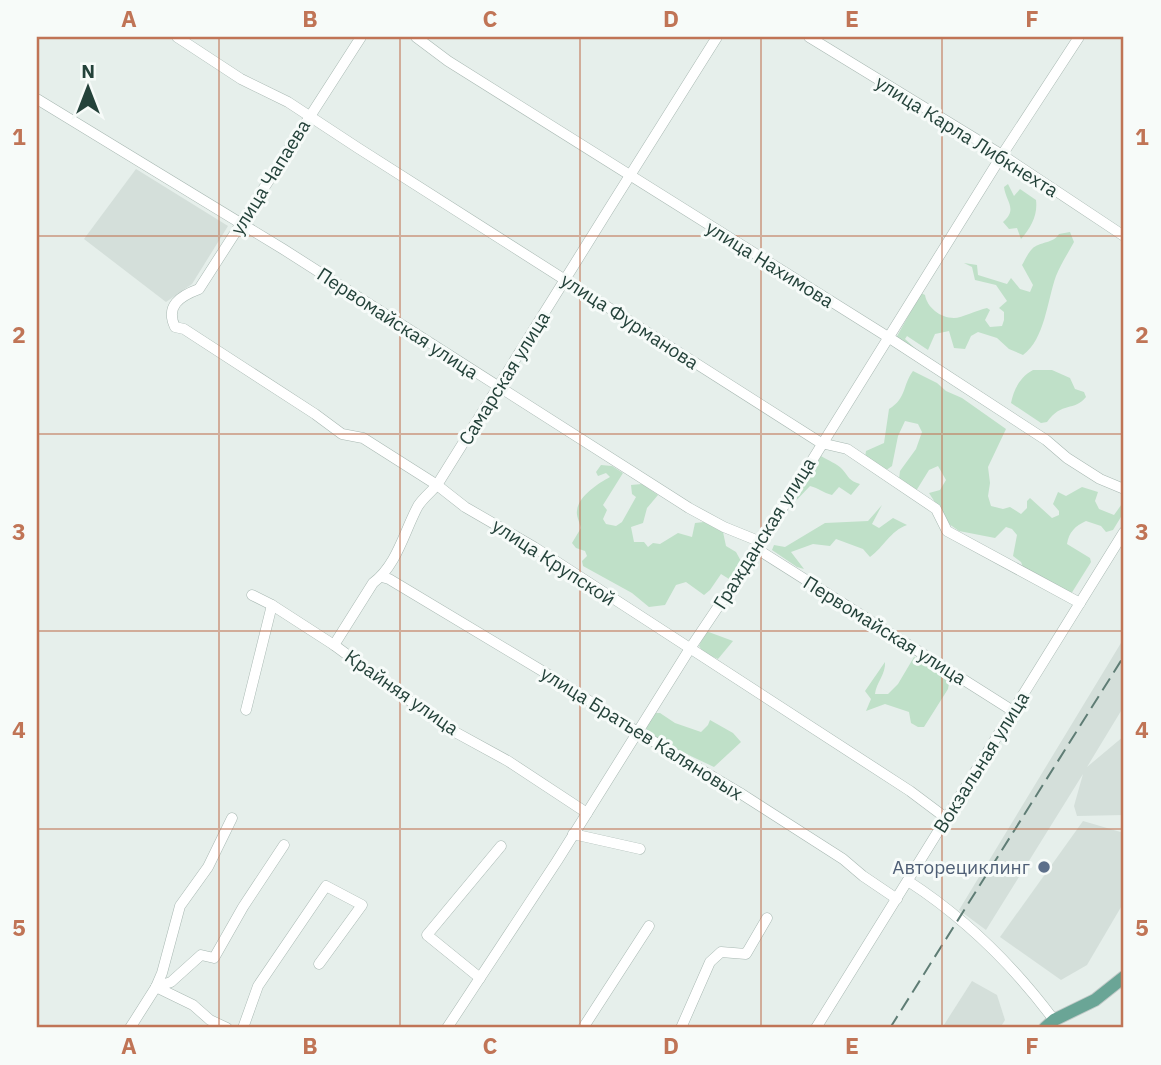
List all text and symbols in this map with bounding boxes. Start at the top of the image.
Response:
text: A [121,3,137,33]
text: B [302,3,318,33]
text: C [483,3,498,33]
text: D [663,3,679,33]
text: E [845,3,859,33]
text: F [1025,3,1039,33]
north arrow [52,52,122,122]
text: N [81,59,95,83]
street label: улица Карла Либкнехта [871,70,1063,202]
street label: улица Чапаева [225,115,315,239]
text: 1 [12,121,26,151]
text: 1 [1135,121,1149,151]
street label: улица Нахимова [702,215,838,313]
street label: Первомайская улица [313,262,483,384]
street label: улица Фурманова [557,268,703,374]
street label: Самарская улица [453,307,555,449]
text: 2 [12,319,26,349]
text: 2 [1135,319,1149,349]
street label: Гражданская улица [708,453,820,613]
street label: улица Крупской [488,513,620,611]
text: 3 [12,516,26,546]
text: 3 [1135,516,1149,546]
street label: Первомайская улица [799,570,971,690]
street label: Крайняя улица [340,644,464,740]
street label: улица Братьев Каляновых [536,661,748,805]
street label: Вокзальная улица [928,687,1034,837]
text: 4 [12,714,26,744]
text: 4 [1135,714,1149,744]
place label: Авторециклинг [892,855,1030,879]
marker: Авторециклинг [1036,859,1052,875]
text: 5 [12,912,26,942]
text: 5 [1135,912,1149,942]
text: A [121,1030,137,1060]
text: B [302,1030,318,1060]
text: C [483,1030,498,1060]
text: D [663,1030,679,1060]
text: E [845,1030,859,1060]
text: F [1025,1030,1039,1060]

